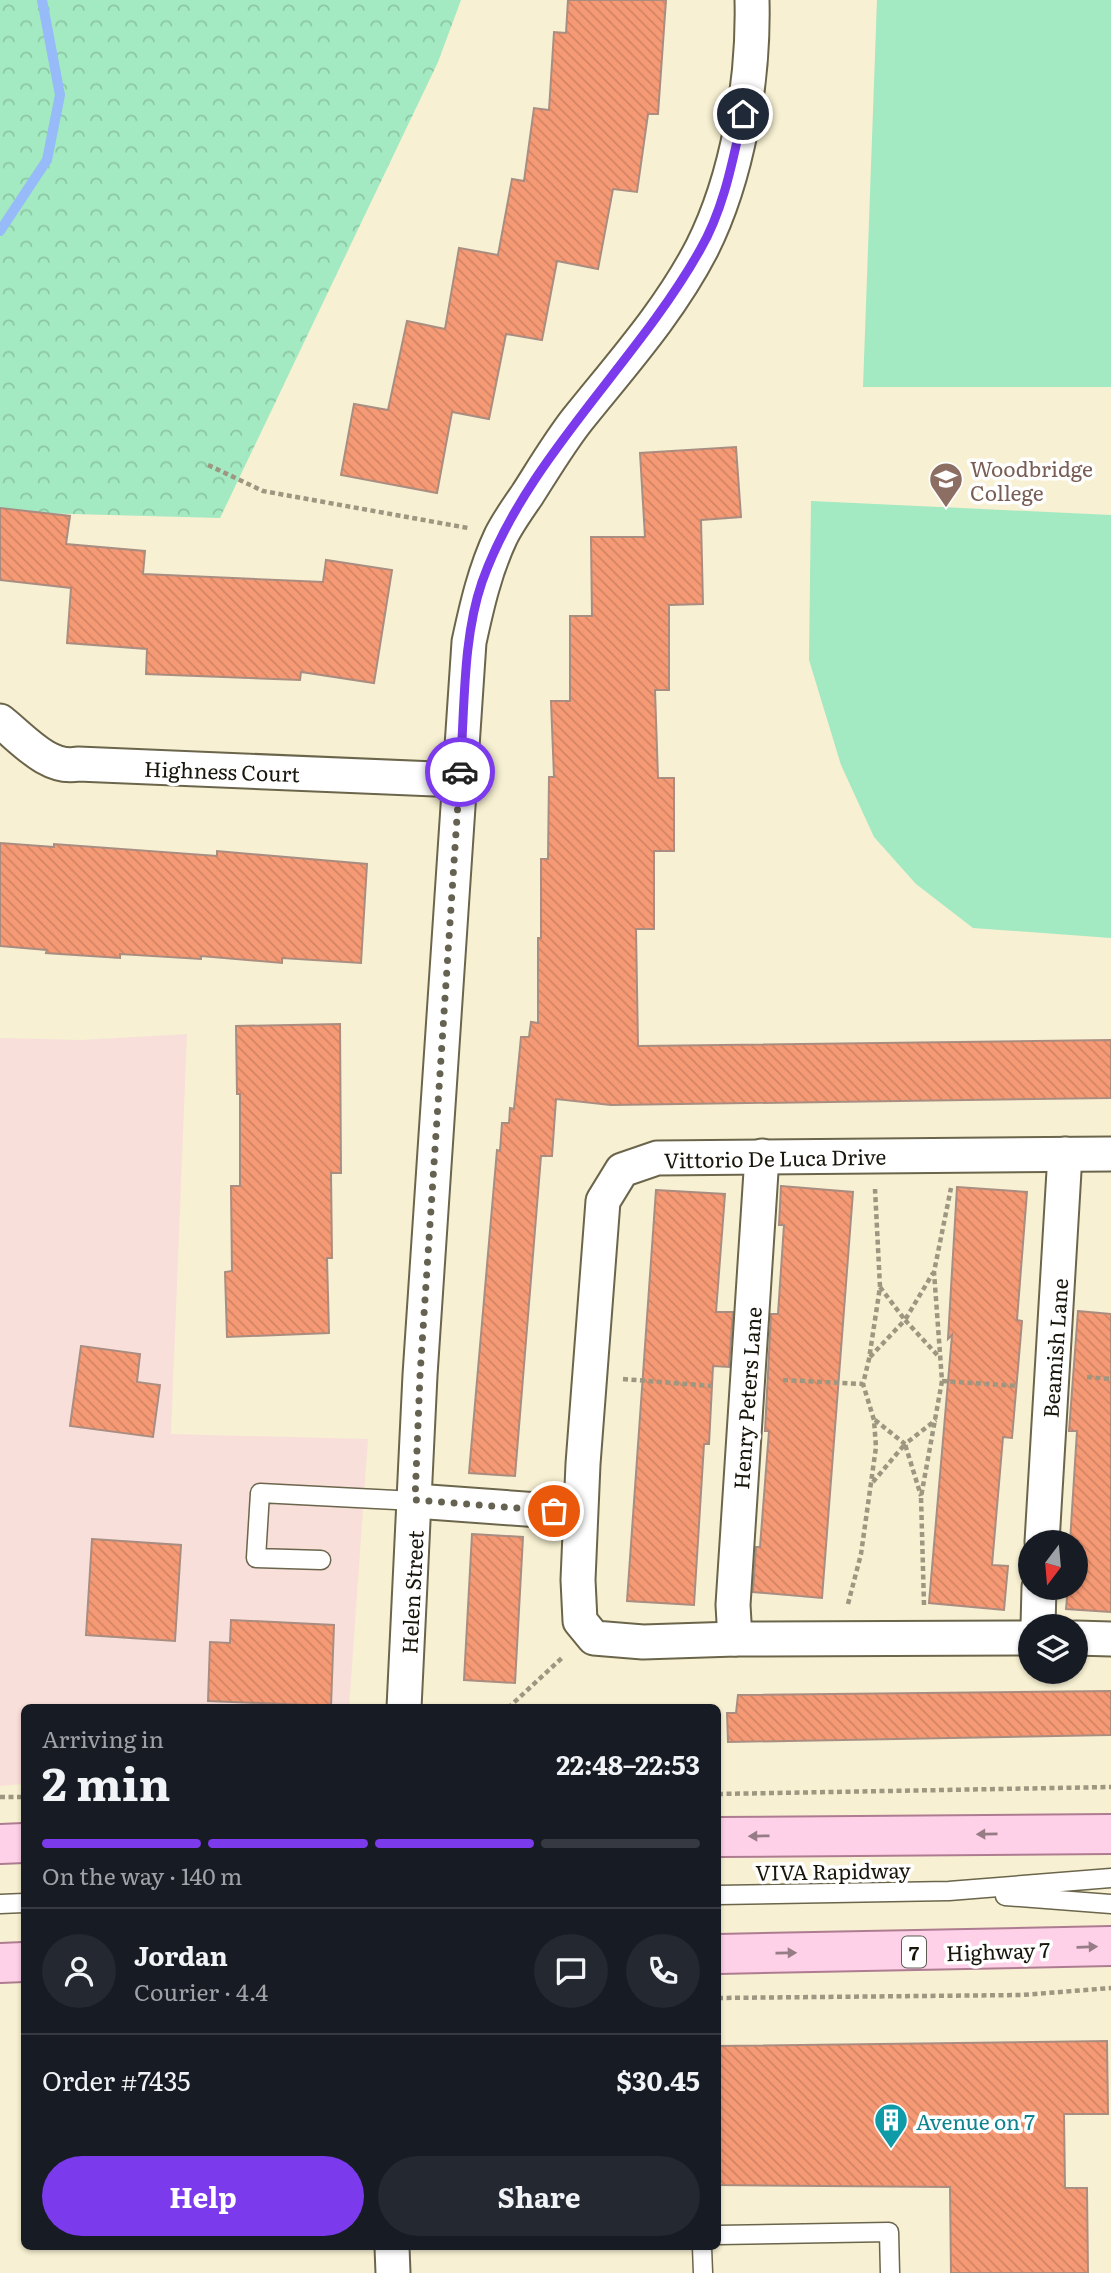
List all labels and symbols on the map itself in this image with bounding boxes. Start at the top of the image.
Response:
pin [713,84,773,144]
place label: Woodbridge College [970,452,1093,507]
school or university icon: Woodbridge College [927,460,965,509]
courier [425,737,495,807]
street label: Highness Court [144,752,301,788]
street label: Vittorio De Luca Drive [663,1140,887,1174]
street label: Beamish Lane [1034,1277,1074,1419]
street label: Henry Peters Lane [724,1305,768,1490]
pin [524,1481,584,1541]
street label: Helen Street [392,1529,430,1655]
north arrow [1018,1530,1088,1600]
one-way arrow [975,1828,997,1840]
one-way arrow [748,1831,770,1842]
street label: VIVA Rapidway [755,1853,912,1887]
street label: Highway 7 [945,1933,1051,1967]
road number: 7 [902,1936,926,1968]
one-way arrow [1076,1941,1098,1953]
one-way arrow [775,1948,797,1959]
building icon: Avenue on 7 [872,2101,910,2150]
place label: Avenue on 7 [916,2105,1035,2136]

